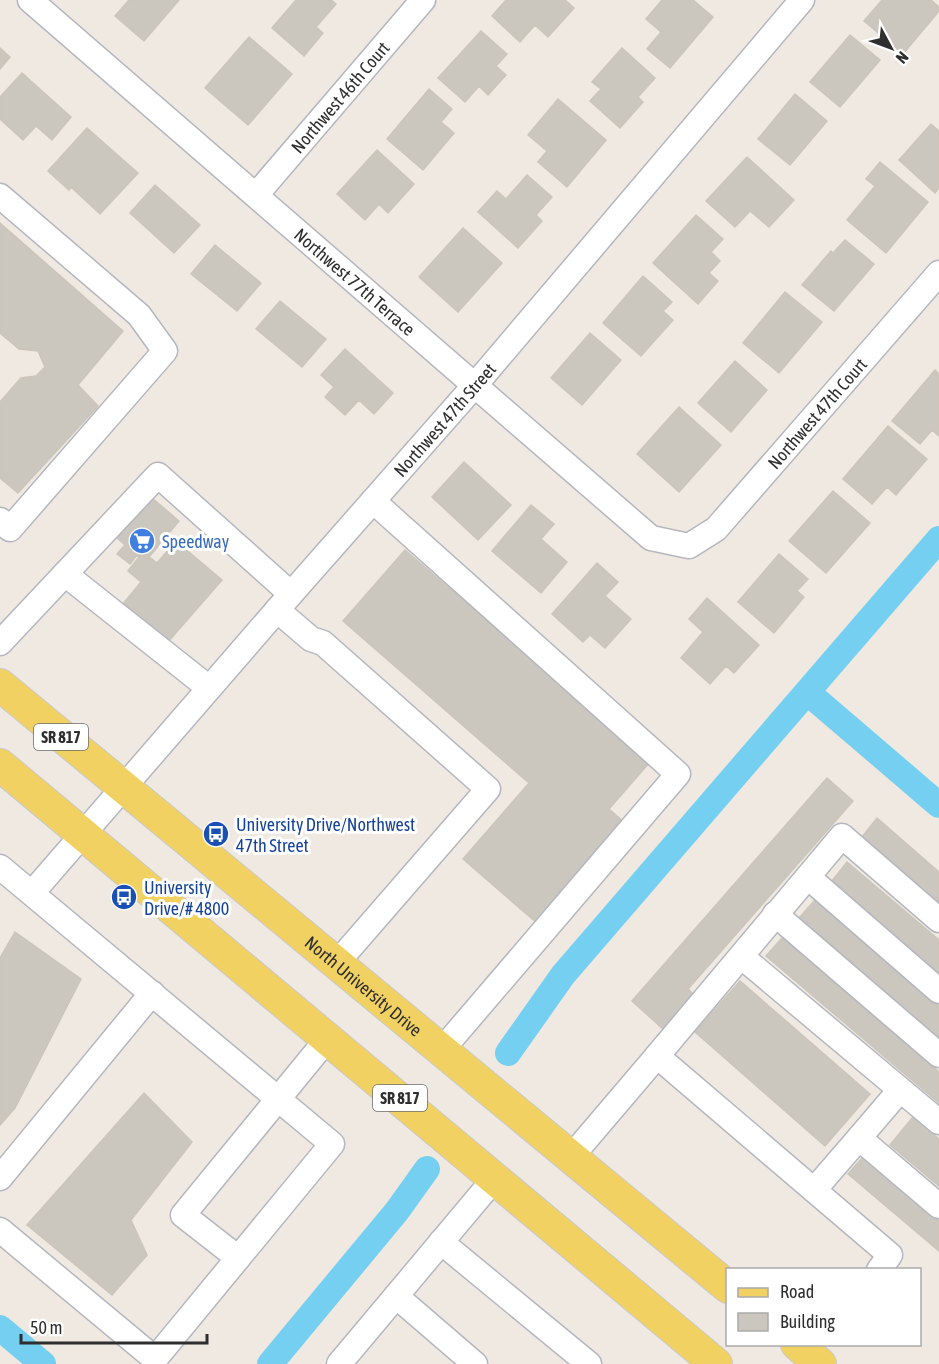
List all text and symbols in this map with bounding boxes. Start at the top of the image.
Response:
north arrow [861,18,921,78]
street label: Northwest 46th Court [286,37,393,157]
text: N [892,48,912,67]
street label: Northwest 77th Terrace [290,224,420,340]
street label: Northwest 47th Court [763,354,871,473]
street label: Northwest 47th Street [389,358,500,480]
supermarket icon: Speedway [127,526,157,556]
place label: Speedway [162,531,229,552]
road number: SR 817 [34,724,88,750]
place label: University Drive/Northwest 47th Street [236,814,415,856]
bus stop icon: University Drive/Northwest 47th Street [201,819,231,849]
place label: University Drive/# 4800 [144,877,229,919]
bus stop icon: University Drive/# 4800 [109,882,139,912]
street label: North University Drive [301,931,426,1040]
road number: SR 817 [373,1085,427,1111]
legend [726,1268,921,1346]
text: Road [780,1281,814,1302]
scale bar [21,1307,207,1345]
text: Building [780,1311,835,1332]
text: 50 m [30,1317,62,1338]

